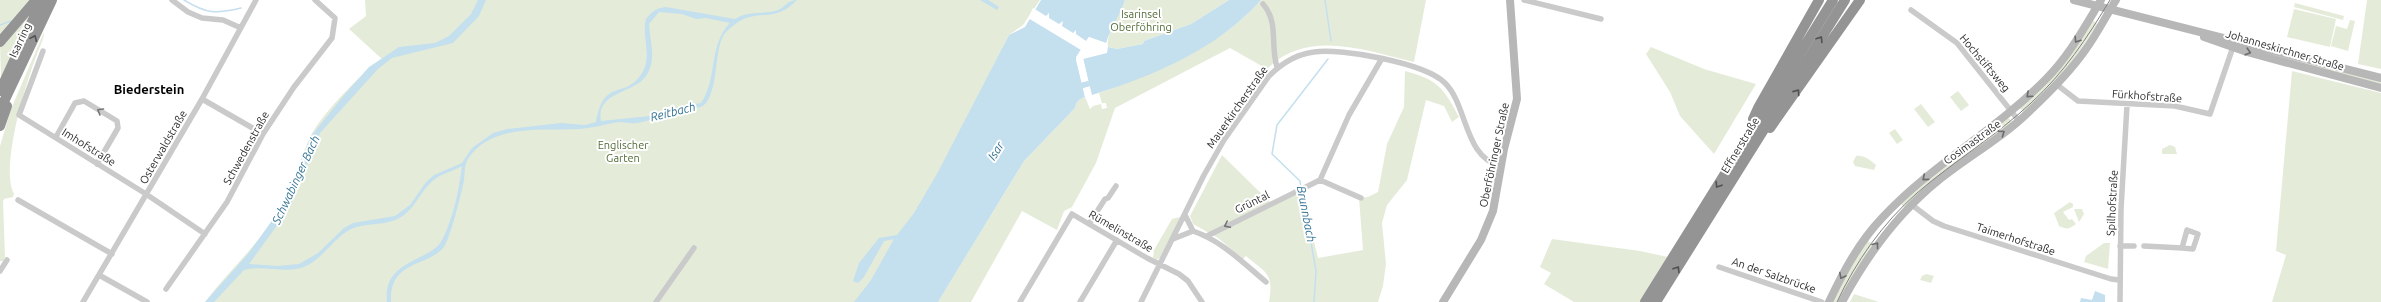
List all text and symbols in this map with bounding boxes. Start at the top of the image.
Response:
park label: Isarinsel Oberföhring [1110,8,1172,33]
street label: Isarring [7,21,33,59]
street label: Johanneskirchner Straße [2224,27,2346,73]
street label: Hochstiftsweg [1957,32,2013,94]
one-way arrow [29,34,37,42]
one-way arrow [2074,36,2082,43]
one-way arrow [1815,37,1822,44]
one-way arrow [2244,47,2251,56]
street label: Mauerkircherstraße [1204,64,1270,150]
district label: Biederstein [114,82,184,96]
street label: Fürkhofstraße [2112,88,2182,104]
one-way arrow [1792,89,1800,96]
one-way arrow [2027,90,2034,97]
water label: Reitbach [649,100,697,123]
street label: Oberföhringer Straße [1477,101,1511,209]
one-way arrow [97,108,104,115]
street label: Osterwaldstraße [137,108,189,186]
street label: Schwedenstraße [221,109,271,187]
street label: Effnerstraße [1719,115,1761,175]
street label: Cosimastraße [1941,117,2003,167]
street label: Imhofstraße [60,126,118,168]
one-way arrow [1998,131,2005,138]
water label: Schwabinger Bach [269,133,322,227]
park label: Englischer Garten [598,139,649,164]
water label: Isar [985,139,1006,162]
street label: Spilhofstraße [2104,170,2120,236]
one-way arrow [1922,173,1930,180]
one-way arrow [1715,181,1723,188]
water label: Brunnbach [1295,185,1318,243]
street label: Grüntal [1233,188,1271,215]
street label: Rümelinstraße [1087,208,1155,254]
one-way arrow [1223,221,1231,228]
street label: Taimerhofstraße [1975,221,2057,257]
one-way arrow [1872,242,1879,249]
street label: An der Salzbrücke [1730,255,1818,295]
one-way arrow [1672,266,1679,273]
one-way arrow [1839,272,1847,280]

